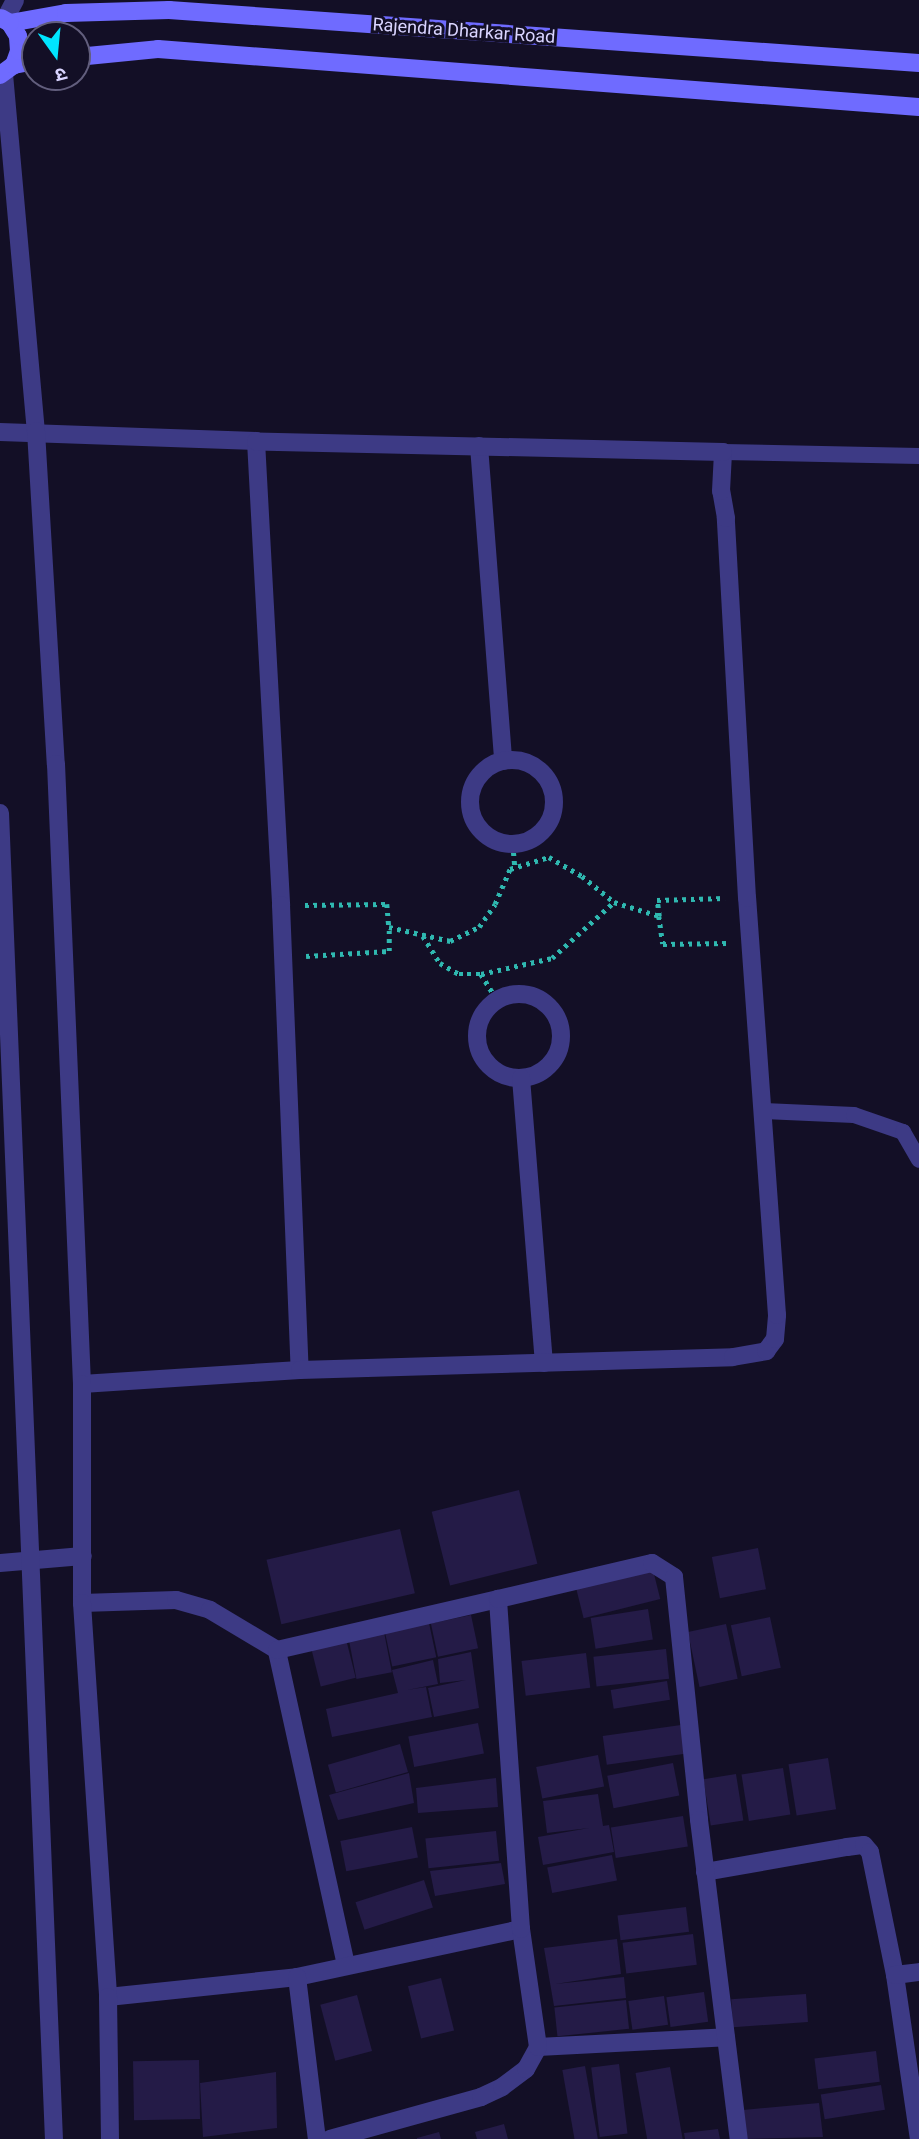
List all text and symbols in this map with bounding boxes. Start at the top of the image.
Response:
street label: Rajendra Dharkar Road [372,14,556,48]
north arrow [21,21,91,91]
text: उ [53,62,69,87]

